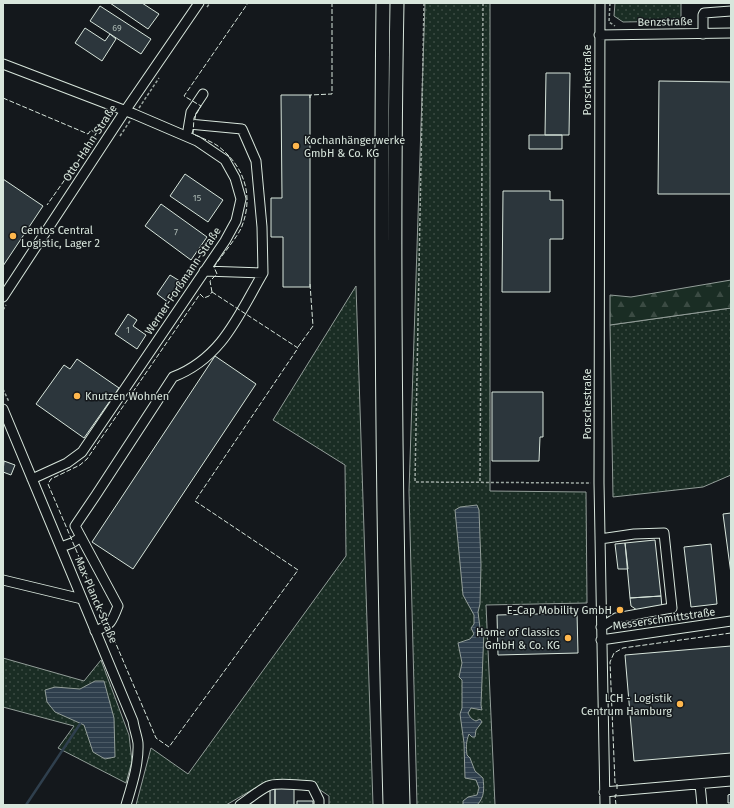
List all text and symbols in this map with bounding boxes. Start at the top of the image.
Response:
street label: Benzstraße [637,15,693,29]
house number: 69 [112,23,122,33]
street label: Porschestraße [581,45,594,115]
street label: Otto-Hahn-Straße [60,102,120,184]
place label: Kochanhängerwerke GmbH & Co. KG [304,134,405,160]
marker: Kochanhängerwerke GmbH & Co. KG [291,141,301,151]
house number: 15 [193,193,202,203]
place label: Centos Central Logistic, Lager 2 [21,224,100,250]
street label: Werner-Forßmann-Straße [142,225,224,337]
house number: 7 [174,227,178,237]
marker: Centos Central Logistic, Lager 2 [8,231,18,241]
house number: 1 [126,325,130,335]
street label: Porschestraße [581,369,594,439]
place label: Knutzen Wohnen [85,390,169,403]
marker: Knutzen Wohnen [72,391,82,401]
street label: Max-Planck-Straße [72,555,120,645]
place label: E-Cap Mobility GmbH [507,604,612,617]
street label: Messerschmittstraße [612,605,716,633]
marker: E-Cap Mobility GmbH [615,605,625,615]
place label: Home of Classics GmbH & Co. KG [476,626,560,652]
marker: Home of Classics GmbH & Co. KG [563,633,573,643]
place label: LCH - Logistik Centrum Hamburg [581,692,672,718]
marker: LCH - Logistik Centrum Hamburg [675,699,685,709]

